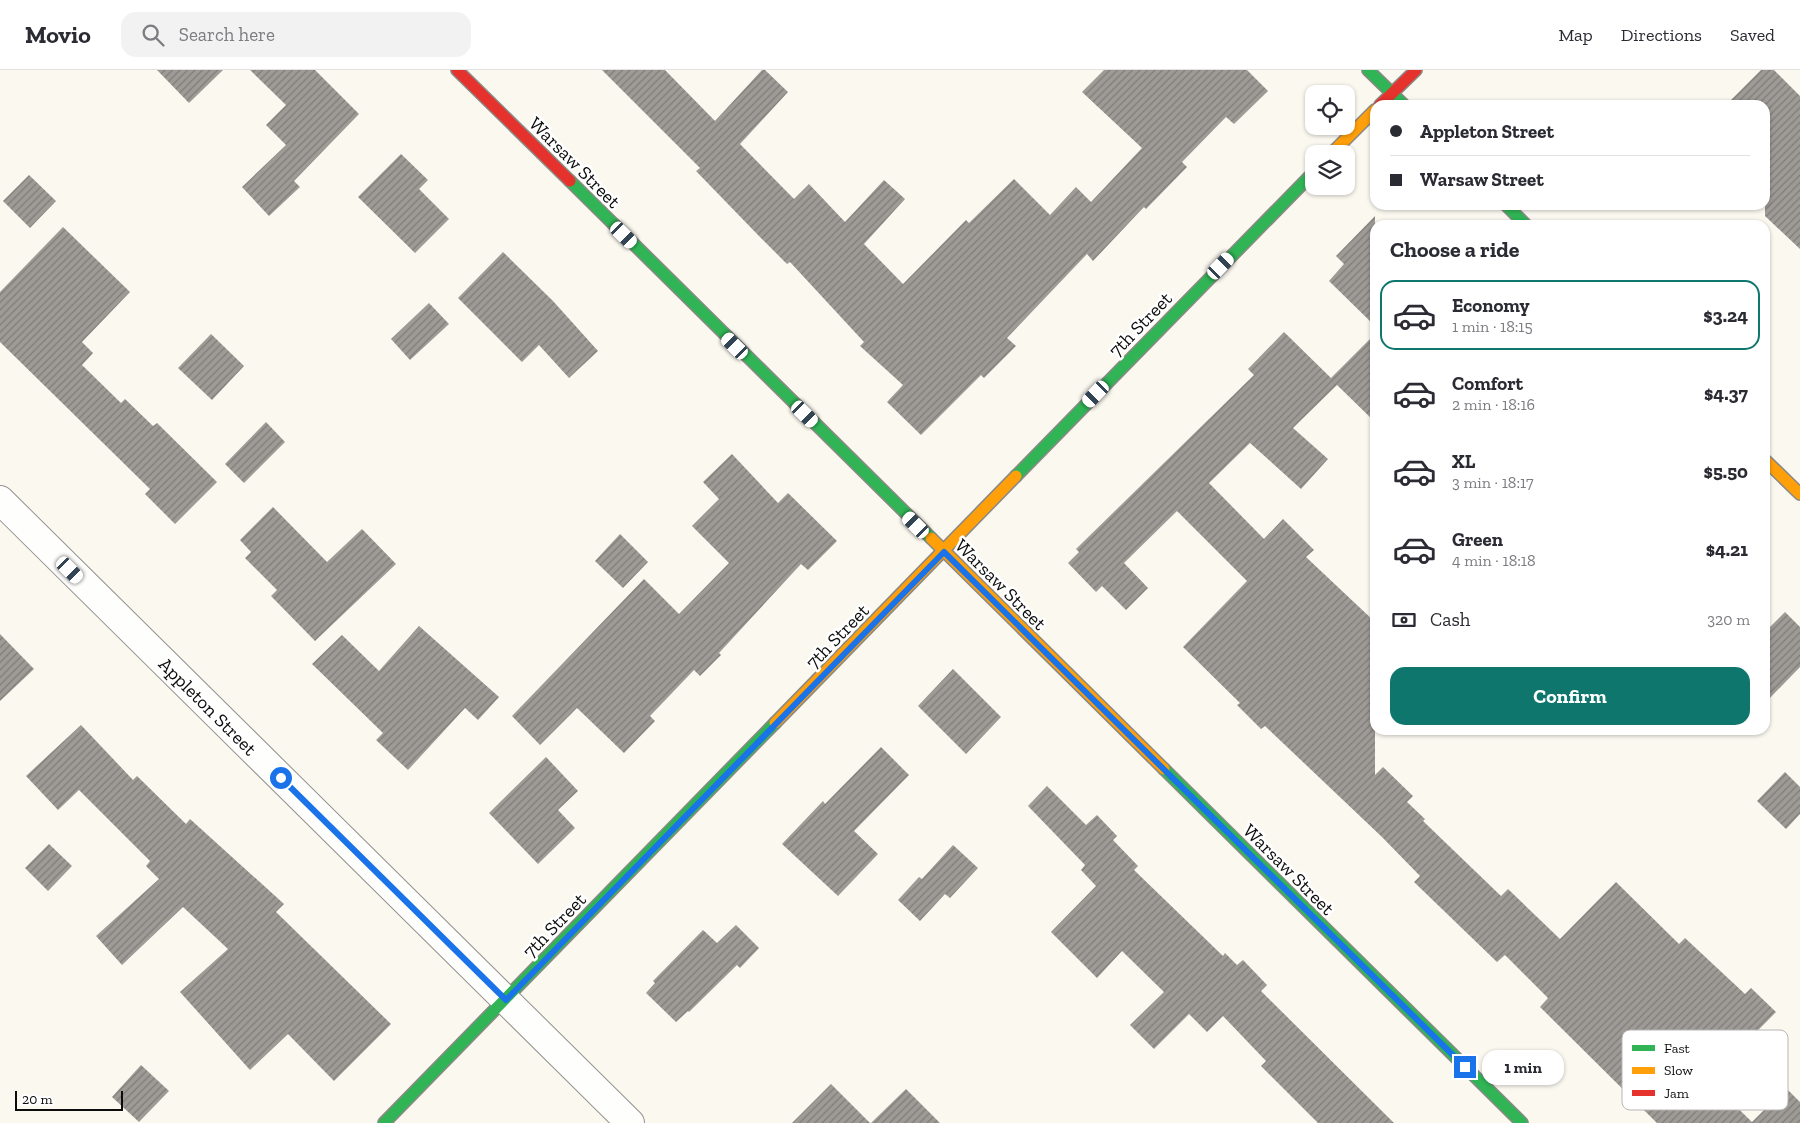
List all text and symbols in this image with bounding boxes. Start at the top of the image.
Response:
search box [121,12,471,57]
text: Movio [25,20,91,49]
icon: search [139,21,167,49]
text: Search here [179,23,275,46]
text: Map [1558,24,1593,46]
text: Directions [1621,24,1702,46]
text: Saved [1730,24,1775,46]
map controls [1305,85,1355,195]
button: locate [1305,85,1355,135]
street label: Warsaw Street [524,112,625,213]
text: Appleton Street [1420,120,1554,143]
button: layers [1305,145,1355,195]
text: Warsaw Street [1420,168,1544,191]
car [608,219,639,251]
text: Choose a ride [1390,236,1520,263]
car [1205,250,1236,282]
street label: 7th Street [1104,287,1177,361]
icon: car [1392,293,1437,338]
text: Economy [1452,294,1530,317]
text: $3.24 [1703,304,1748,327]
text: 1 min · 18:15 [1452,317,1533,336]
car [719,330,750,362]
icon: car [1392,371,1437,416]
text: Comfort [1452,372,1523,395]
car [1080,378,1111,410]
text: $4.37 [1704,382,1748,405]
text: 2 min · 18:16 [1452,395,1535,414]
car [789,398,820,430]
icon: car [1392,449,1437,494]
text: XL [1452,450,1475,473]
text: $5.50 [1704,460,1748,483]
text: 3 min · 18:17 [1452,473,1533,492]
car [900,509,931,541]
icon: car [1392,527,1437,572]
text: Green [1452,528,1503,551]
street label: Warsaw Street [950,534,1051,635]
text: $4.21 [1706,538,1748,561]
text: 4 min · 18:18 [1452,551,1536,570]
car [54,554,85,586]
street label: 7th Street [801,599,874,673]
icon: cash [1390,606,1418,634]
text: Cash [1430,608,1470,631]
text: 320 m [1707,610,1750,629]
street label: Appleton Street [154,653,261,760]
button: Confirm [1390,667,1750,725]
route start [270,767,292,789]
street label: Warsaw Street [1238,819,1339,920]
street label: 7th Street [518,888,591,962]
legend [1622,1030,1788,1110]
text: Fast [1664,1040,1691,1057]
callout: 1 min [1482,1050,1565,1084]
route end [1454,1056,1476,1078]
text: 1 min [1504,1058,1542,1077]
text: Slow [1664,1062,1693,1079]
text: Jam [1664,1085,1689,1102]
scale bar [15,1088,122,1111]
text: 20 m [22,1091,53,1108]

